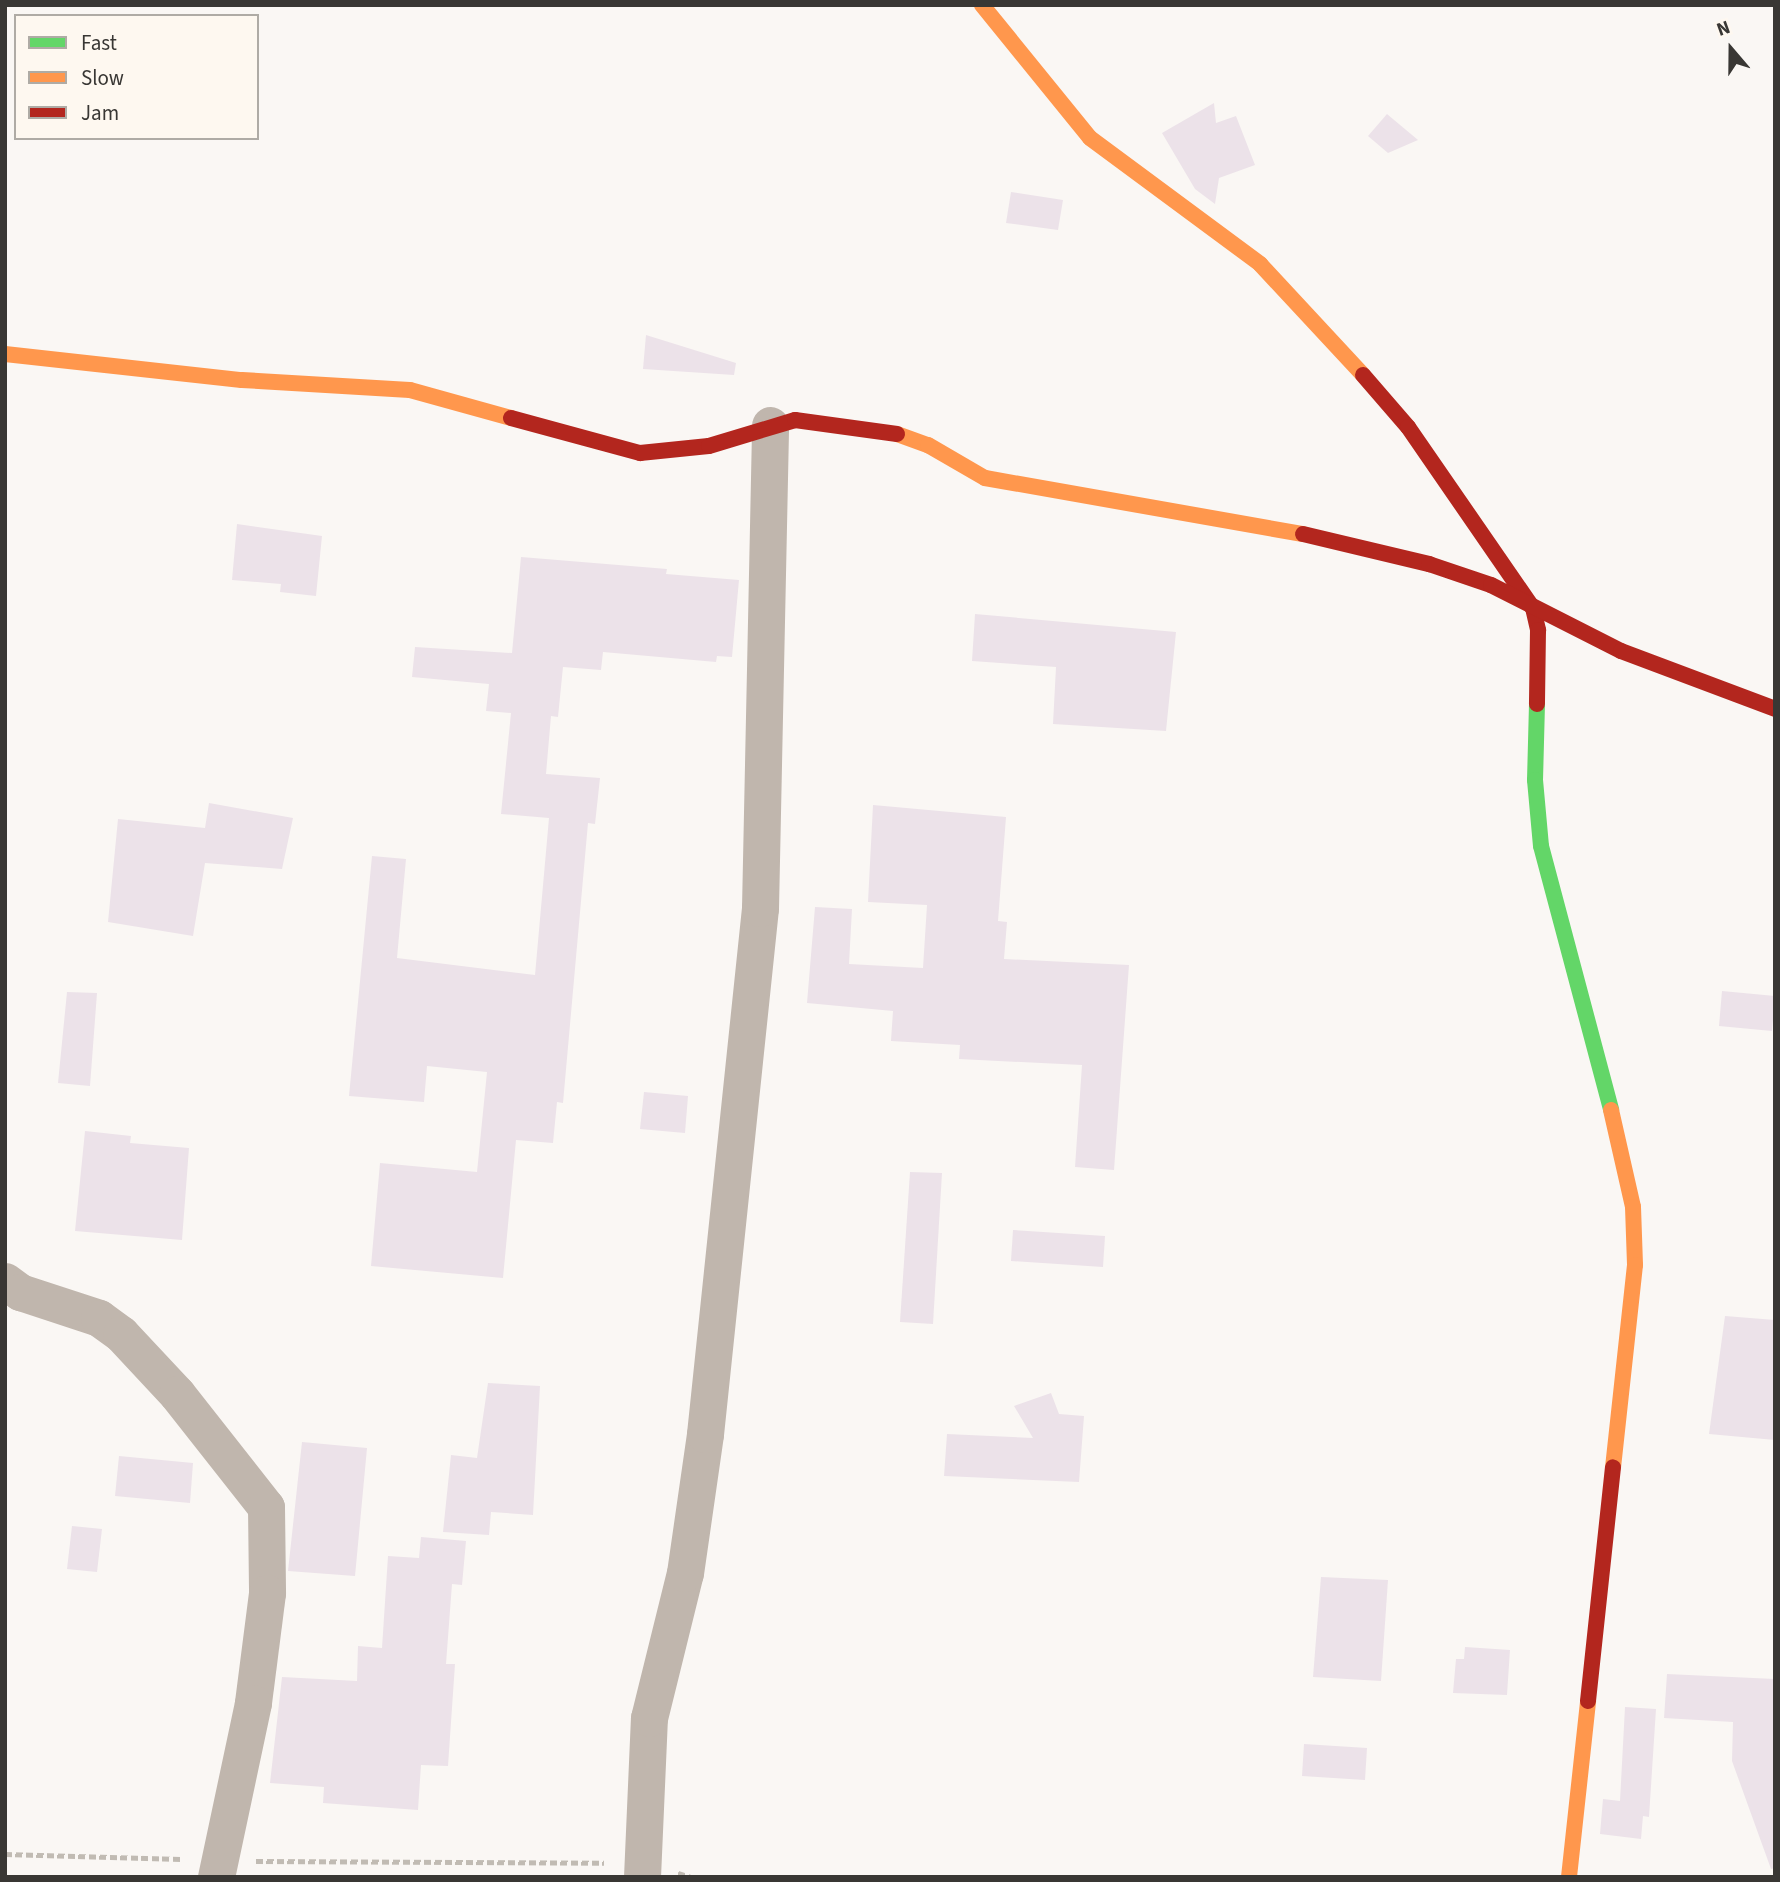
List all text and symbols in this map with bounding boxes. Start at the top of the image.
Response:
legend [14,14,259,140]
north arrow [1696,14,1766,84]
text: N [1713,14,1734,44]
text: Fast [81,28,117,58]
text: Slow [81,63,124,93]
text: Jam [81,98,119,128]

